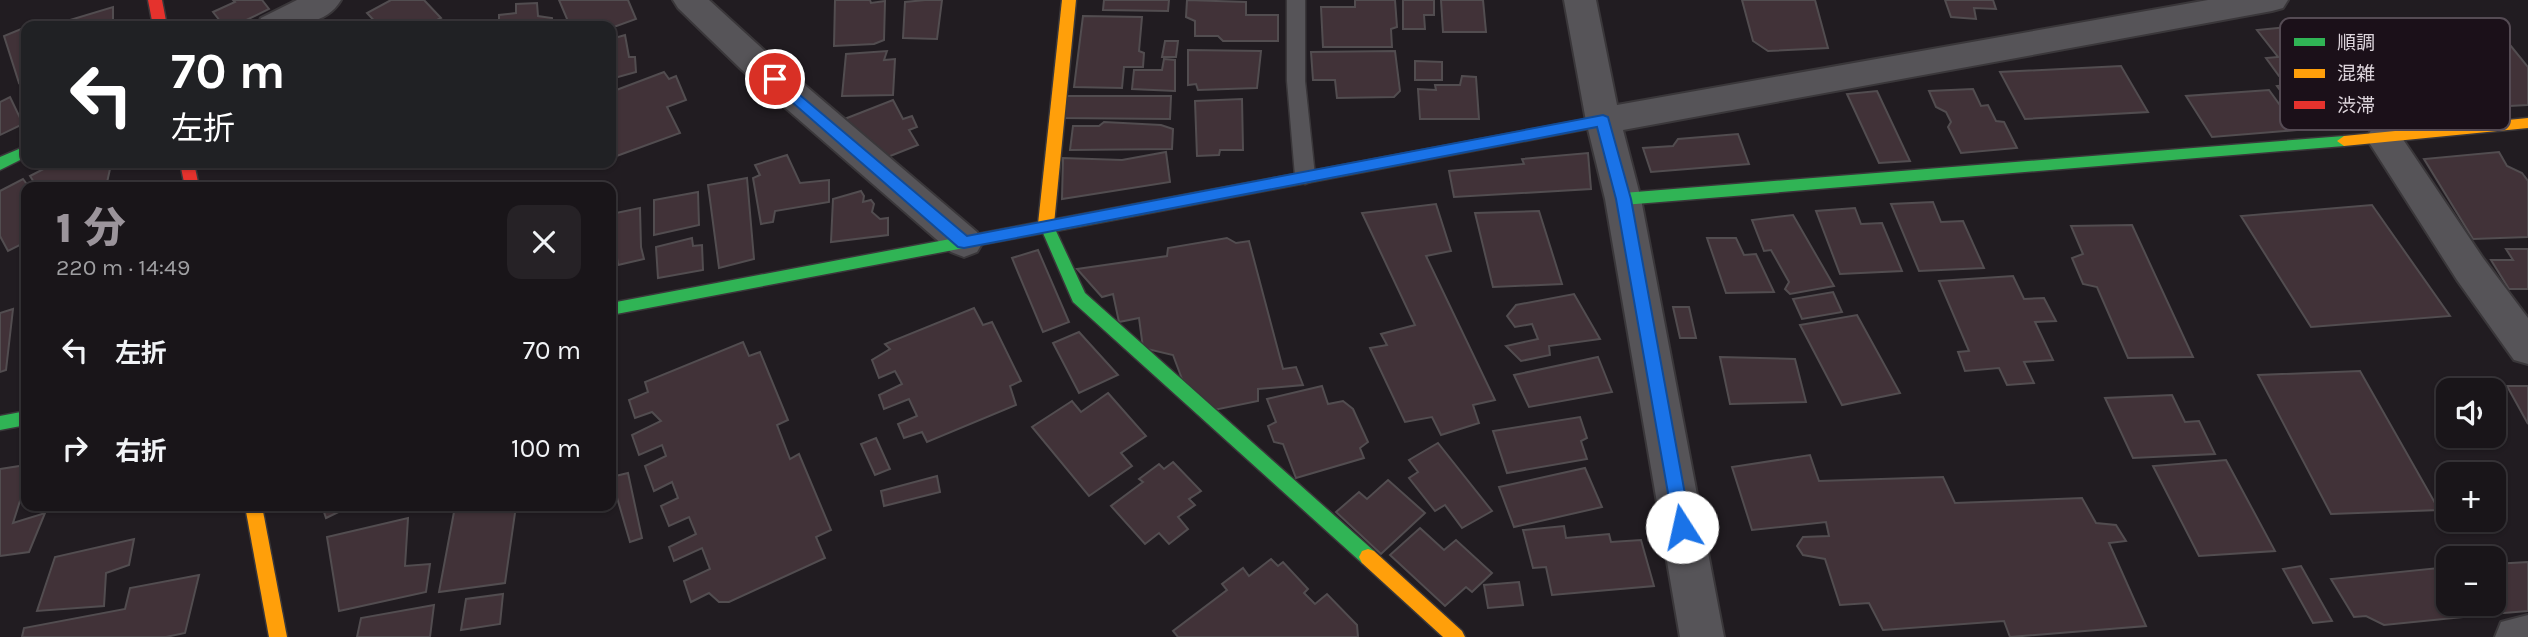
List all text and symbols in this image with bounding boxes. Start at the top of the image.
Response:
legend [2280,18,2510,130]
text: 順調 [2337,32,2375,54]
text: 70 m [171,43,285,100]
icon: left [56,49,147,140]
pin [745,49,805,109]
icon: arrive [756,60,794,98]
text: 混雑 [2337,63,2375,85]
text: 渋滞 [2337,95,2375,117]
text: 左折 [171,110,235,147]
text: 1 分 [56,203,125,253]
button: close [507,205,581,279]
text: 220 m · 14:49 [56,254,190,281]
icon: left [56,331,94,369]
text: 70 m [523,335,581,366]
text: 左折 [115,338,167,369]
map controls [2436,378,2506,616]
button: sound [2436,378,2506,448]
icon: right [56,429,94,467]
text: 100 m [511,433,581,464]
text: 右折 [115,436,167,467]
button: + [2436,462,2506,532]
position arrow [1645,490,1719,564]
button: − [2436,546,2506,616]

